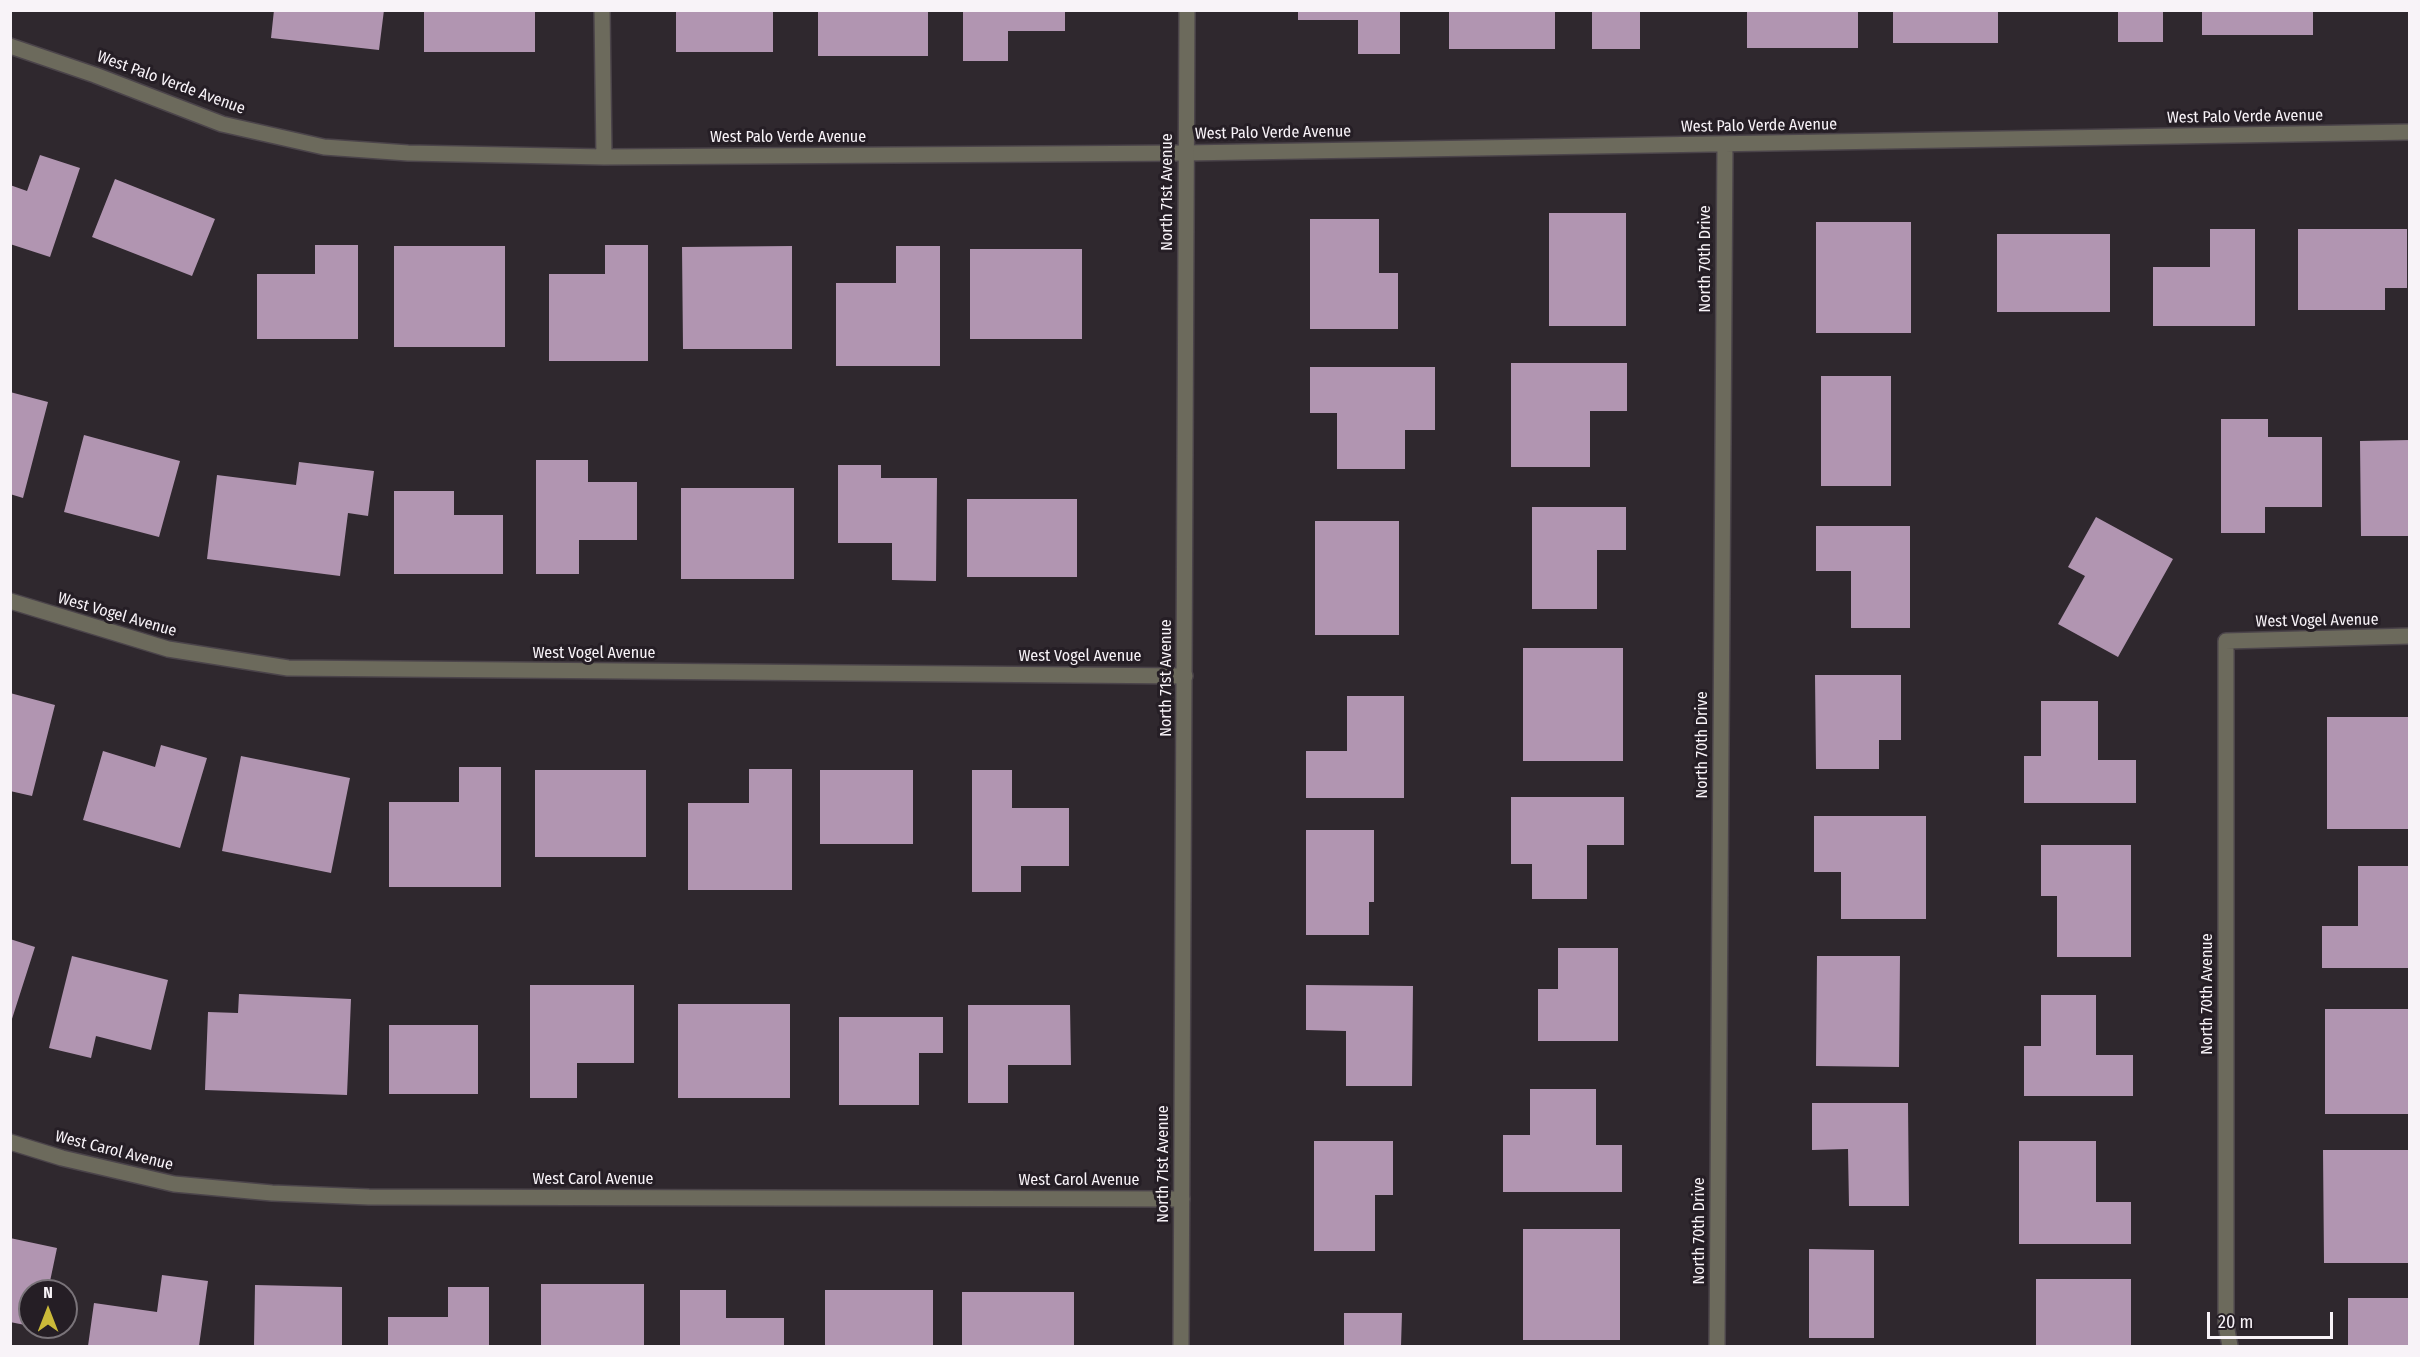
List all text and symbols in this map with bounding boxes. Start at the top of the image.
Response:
street label: West Palo Verde Avenue [94,47,248,119]
street label: West Palo Verde Avenue [2167,106,2323,128]
street label: West Palo Verde Avenue [1681,115,1837,137]
street label: West Palo Verde Avenue [1195,122,1351,144]
street label: West Palo Verde Avenue [710,128,866,148]
street label: North 71st Avenue [1158,133,1178,251]
street label: North 70th Drive [1696,205,1716,313]
street label: West Vogel Avenue [55,589,179,641]
street label: West Vogel Avenue [2255,610,2379,632]
street label: North 71st Avenue [1157,619,1177,737]
street label: West Vogel Avenue [533,644,655,664]
street label: West Vogel Avenue [1019,647,1141,667]
street label: North 70th Drive [1693,691,1713,799]
street label: North 70th Avenue [2198,933,2218,1055]
street label: North 71st Avenue [1154,1105,1174,1223]
street label: West Carol Avenue [53,1127,175,1175]
street label: West Carol Avenue [533,1170,653,1190]
street label: West Carol Avenue [1019,1171,1139,1191]
street label: North 70th Drive [1690,1177,1710,1285]
north arrow [18,1279,78,1339]
text: N [43,1283,53,1302]
scale bar [2210,1300,2336,1338]
text: 20 m [2218,1311,2253,1333]

